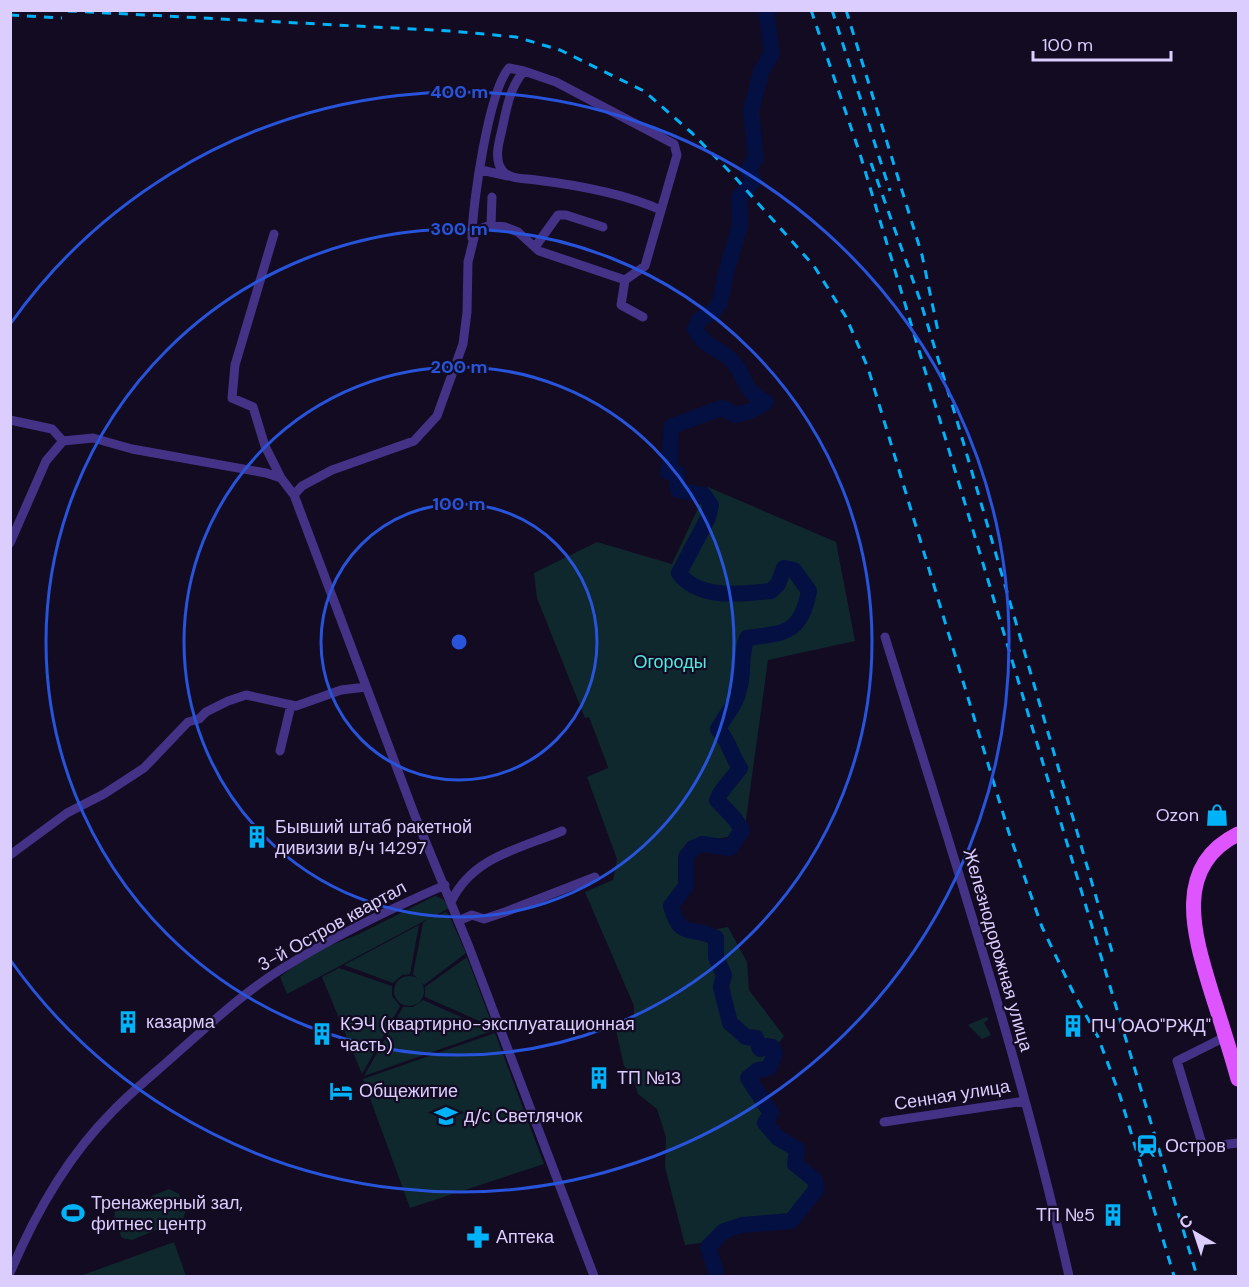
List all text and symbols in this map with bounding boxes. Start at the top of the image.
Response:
scale bar [1033,24,1171,62]
text: 100 m [1042,33,1093,57]
text: 400 m [430,80,488,104]
text: 300 m [430,217,488,241]
text: 200 m [431,355,487,379]
text: 100 m [432,492,486,516]
centre of rings [449,632,469,652]
park label: Огороды [633,650,707,674]
shop icon: Ozon [1204,802,1230,828]
place label: Ozon [1156,803,1199,827]
place label: Бывший штаб ракетной дивизии в/ч 14297 [275,815,472,860]
building icon: Бывший штаб ракетной дивизии в/ч 14297 [244,824,270,850]
street label: Железнодорожная улица [958,846,1039,1055]
street label: 3-й Остров квартал [253,875,411,977]
building icon: казарма [115,1009,141,1035]
place label: казарма [146,1010,216,1034]
place label: КЭЧ (квартирно-эксплуатационная часть) [340,1012,635,1057]
building icon: ПЧ ОАО"РЖД" [1060,1013,1086,1039]
place label: ПЧ ОАО"РЖД" [1091,1014,1211,1038]
building icon: КЭЧ (квартирно-эксплуатационная часть) [309,1021,335,1047]
building icon: ТП №13 [586,1065,612,1091]
place label: ТП №13 [617,1066,681,1090]
street label: Сенная улица [892,1074,1013,1116]
hotel icon: Общежитие [328,1078,354,1104]
place label: Общежитие [359,1079,458,1103]
school or university icon: д/с Светлячок [433,1103,459,1129]
place label: д/с Светлячок [464,1104,583,1128]
station icon: Остров [1134,1133,1160,1159]
place label: Остров [1165,1134,1226,1158]
place label: Тренажерный зал, фитнес центр [91,1191,243,1236]
sports icon: Тренажерный зал, фитнес центр [60,1200,86,1226]
building icon: ТП №5 [1100,1202,1126,1228]
place label: ТП №5 [1036,1203,1095,1227]
north arrow [1165,1203,1225,1263]
text: С [1175,1210,1197,1234]
pharmacy icon: Аптека [465,1224,491,1250]
place label: Аптека [496,1225,555,1249]

